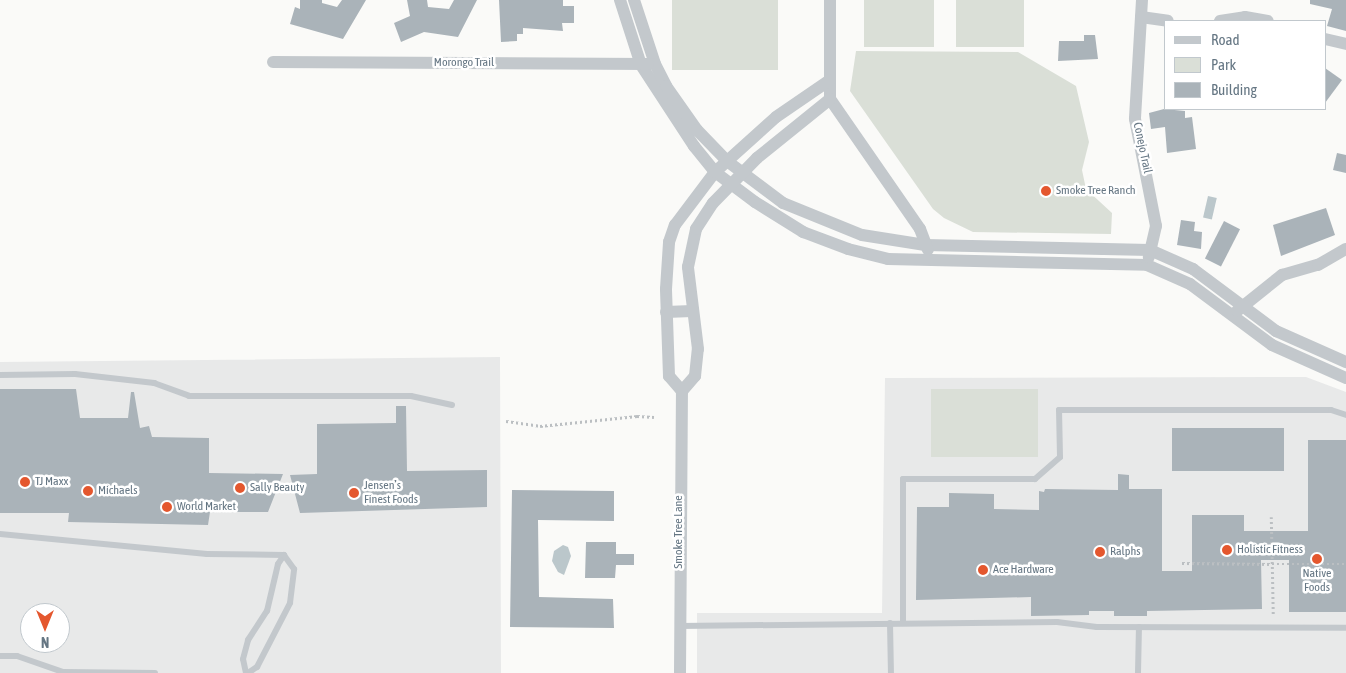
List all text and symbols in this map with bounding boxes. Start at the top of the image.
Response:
legend [1164,20,1326,110]
text: Road [1211,31,1240,48]
street label: Morongo Trail [434,56,494,70]
text: Park [1211,56,1236,73]
text: Building [1211,81,1257,98]
street label: Conejo Trail [1130,121,1154,175]
place label: Smoke Tree Ranch [1056,184,1136,198]
marker: Smoke Tree Ranch [1040,185,1052,197]
place label: TJ Maxx [35,475,68,489]
marker: TJ Maxx [19,476,31,488]
place label: Jensen’s Finest Foods [364,479,418,507]
place label: Sally Beauty [250,481,304,495]
marker: Sally Beauty [234,482,246,494]
place label: Michaels [98,484,138,498]
marker: Michaels [82,485,94,497]
marker: Jensen’s Finest Foods [348,487,360,499]
street label: Smoke Tree Lane [672,495,686,569]
place label: World Market [177,500,236,514]
marker: World Market [161,501,173,513]
place label: Holistic Fitness [1237,543,1303,557]
marker: Holistic Fitness [1221,544,1233,556]
place label: Ralphs [1110,545,1141,559]
marker: Ralphs [1094,546,1106,558]
marker: Native Foods [1311,553,1323,565]
place label: Ace Hardware [993,563,1054,577]
marker: Ace Hardware [977,564,989,576]
place label: Native Foods [1302,567,1332,595]
north arrow [20,603,70,653]
text: N [41,634,49,650]

